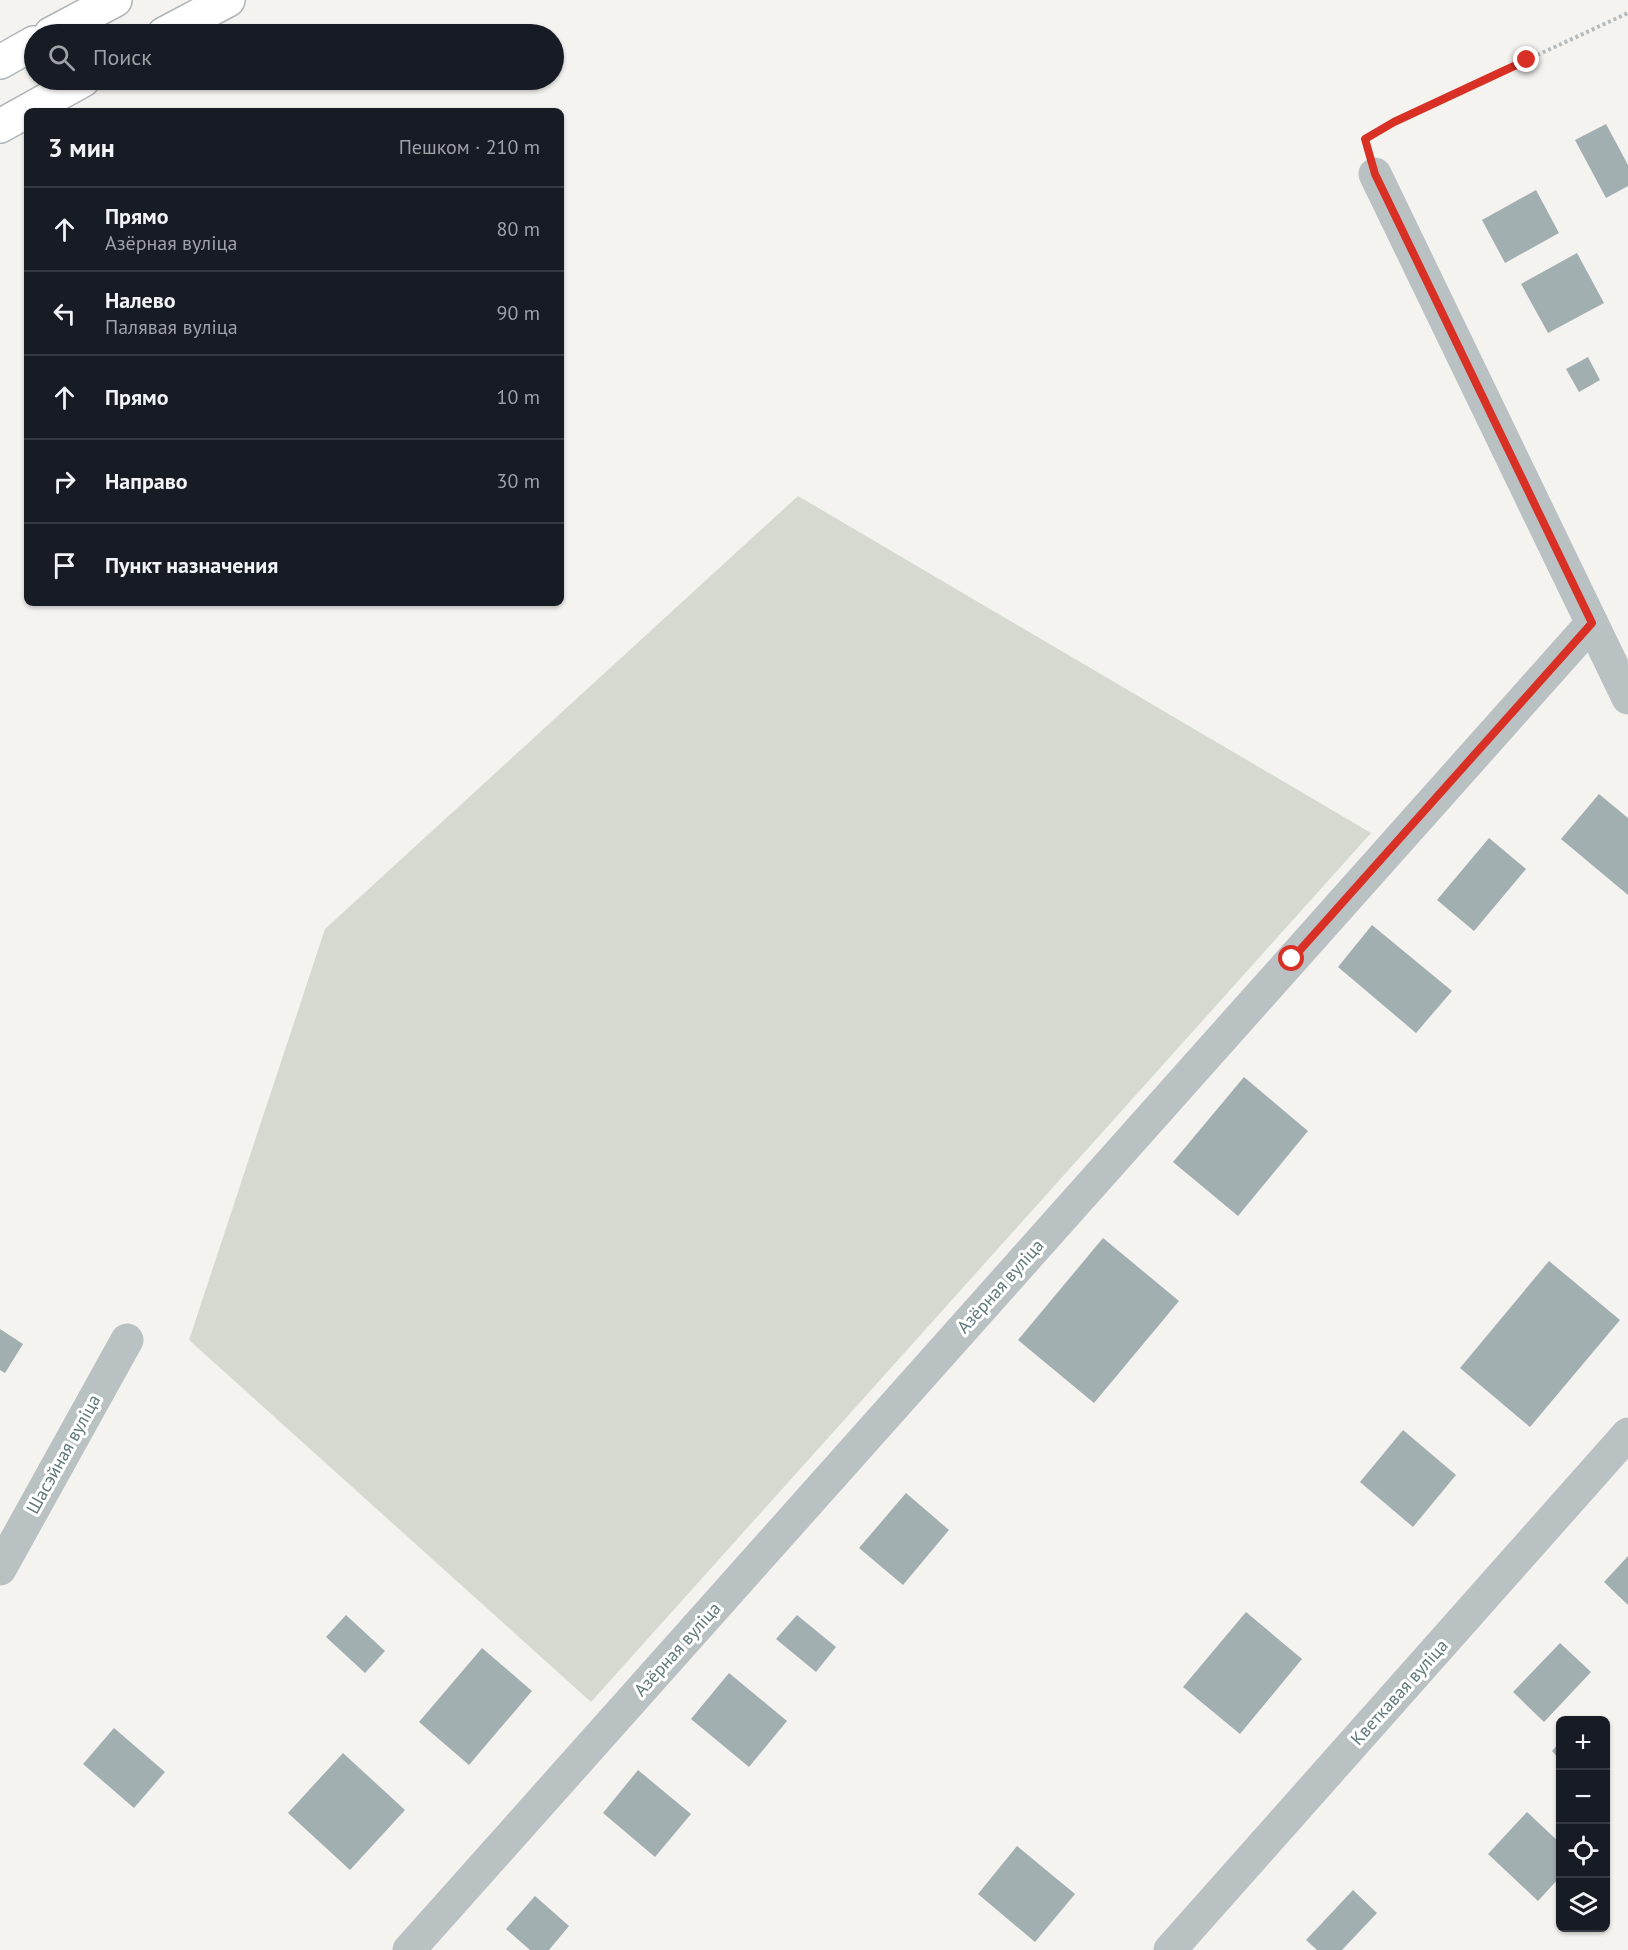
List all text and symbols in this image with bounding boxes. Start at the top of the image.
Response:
search box [24,24,564,90]
icon: search [45,41,78,74]
text: Поиск [93,43,152,71]
route end [1513,46,1539,72]
text: 3 мин [48,131,115,164]
text: Пешком · 210 m [399,134,540,160]
text: Прямо [105,202,168,230]
icon: ahead [48,213,81,246]
text: 80 m [497,216,540,242]
text: Азёрная вуліца [105,230,237,256]
text: Налево [105,286,176,314]
icon: left [48,297,81,330]
text: 90 m [497,300,540,326]
text: Палявая вуліца [105,314,238,340]
icon: ahead [48,381,81,414]
text: Прямо [105,383,168,411]
text: 10 m [497,384,540,410]
icon: right [48,465,81,498]
text: Направо [105,467,188,495]
text: 30 m [497,468,540,494]
icon: arrive [48,549,81,582]
text: Пункт назначения [105,551,278,579]
route start [1278,945,1304,971]
street label: Азёрная вуліца [952,1234,1048,1338]
street label: Шасэйная вуліца [21,1390,105,1518]
street label: Азёрная вуліца [629,1597,725,1701]
street label: Кветкавая вуліца [1345,1634,1453,1750]
map controls [1556,1716,1610,1932]
button: + [1556,1716,1610,1770]
button: − [1556,1770,1610,1824]
button: locate [1556,1824,1610,1878]
button: layers [1556,1878,1610,1932]

